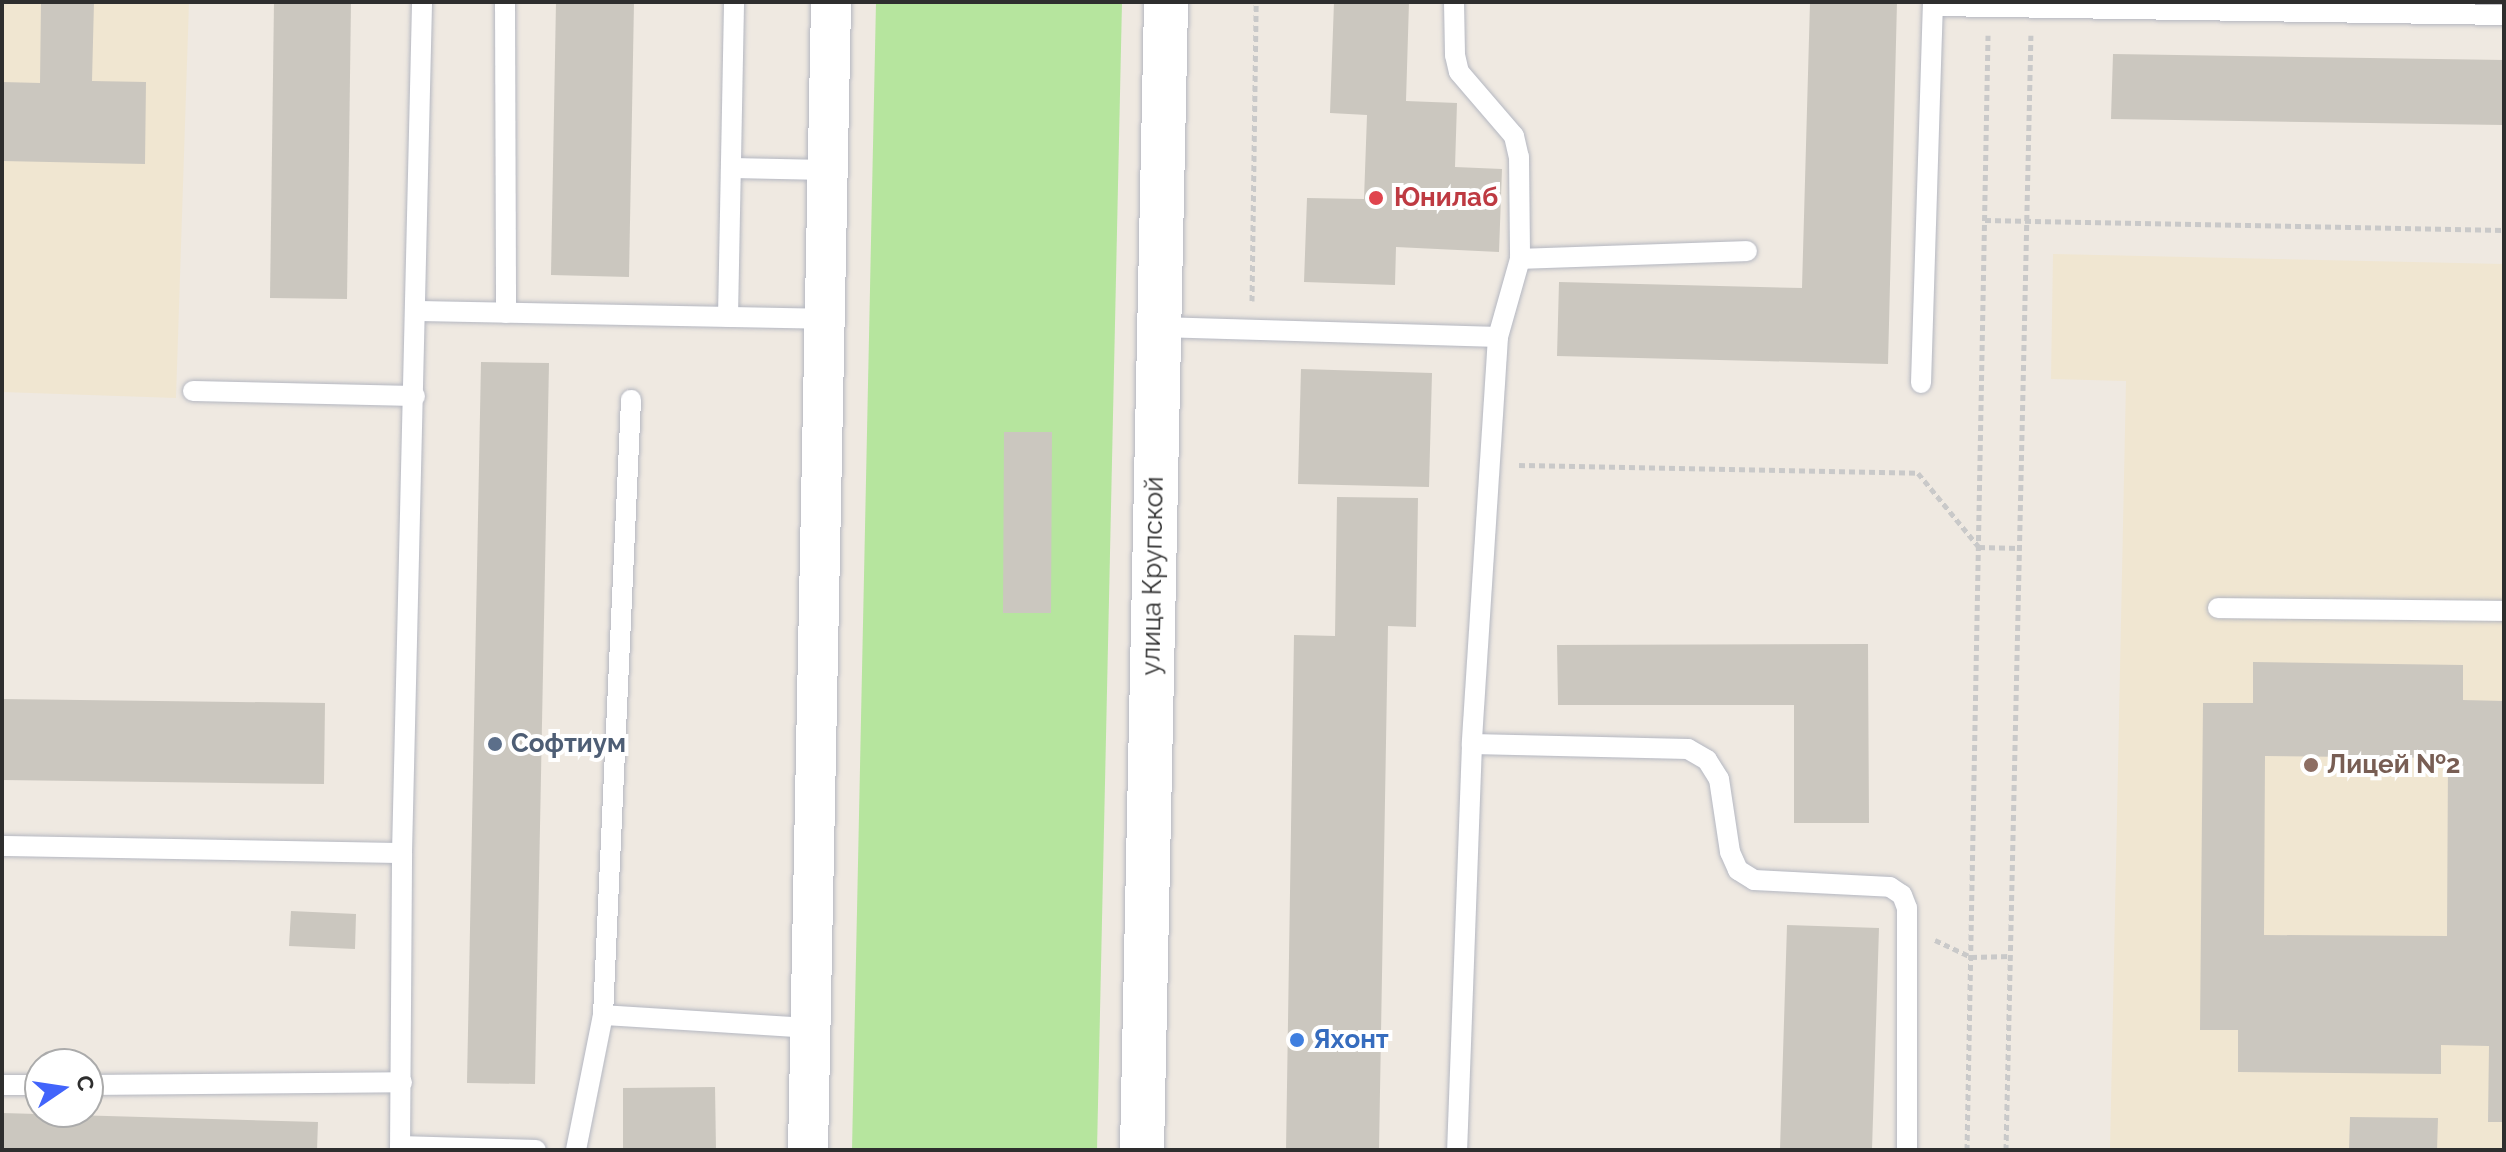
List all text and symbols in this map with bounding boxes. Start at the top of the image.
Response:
place label: Юнилаб [1394,182,1498,214]
marker: Юнилаб [1365,187,1387,209]
street label: улица Крупской [1136,476,1170,676]
place label: Софтиум [511,728,626,760]
marker: Софтиум [486,735,504,753]
place label: Лицей №2 [2327,749,2461,781]
marker: Лицей №2 [2302,756,2320,774]
place label: Яхонт [1313,1024,1389,1056]
marker: Яхонт [1288,1031,1306,1049]
north arrow [24,1048,104,1128]
text: С [71,1073,100,1093]

